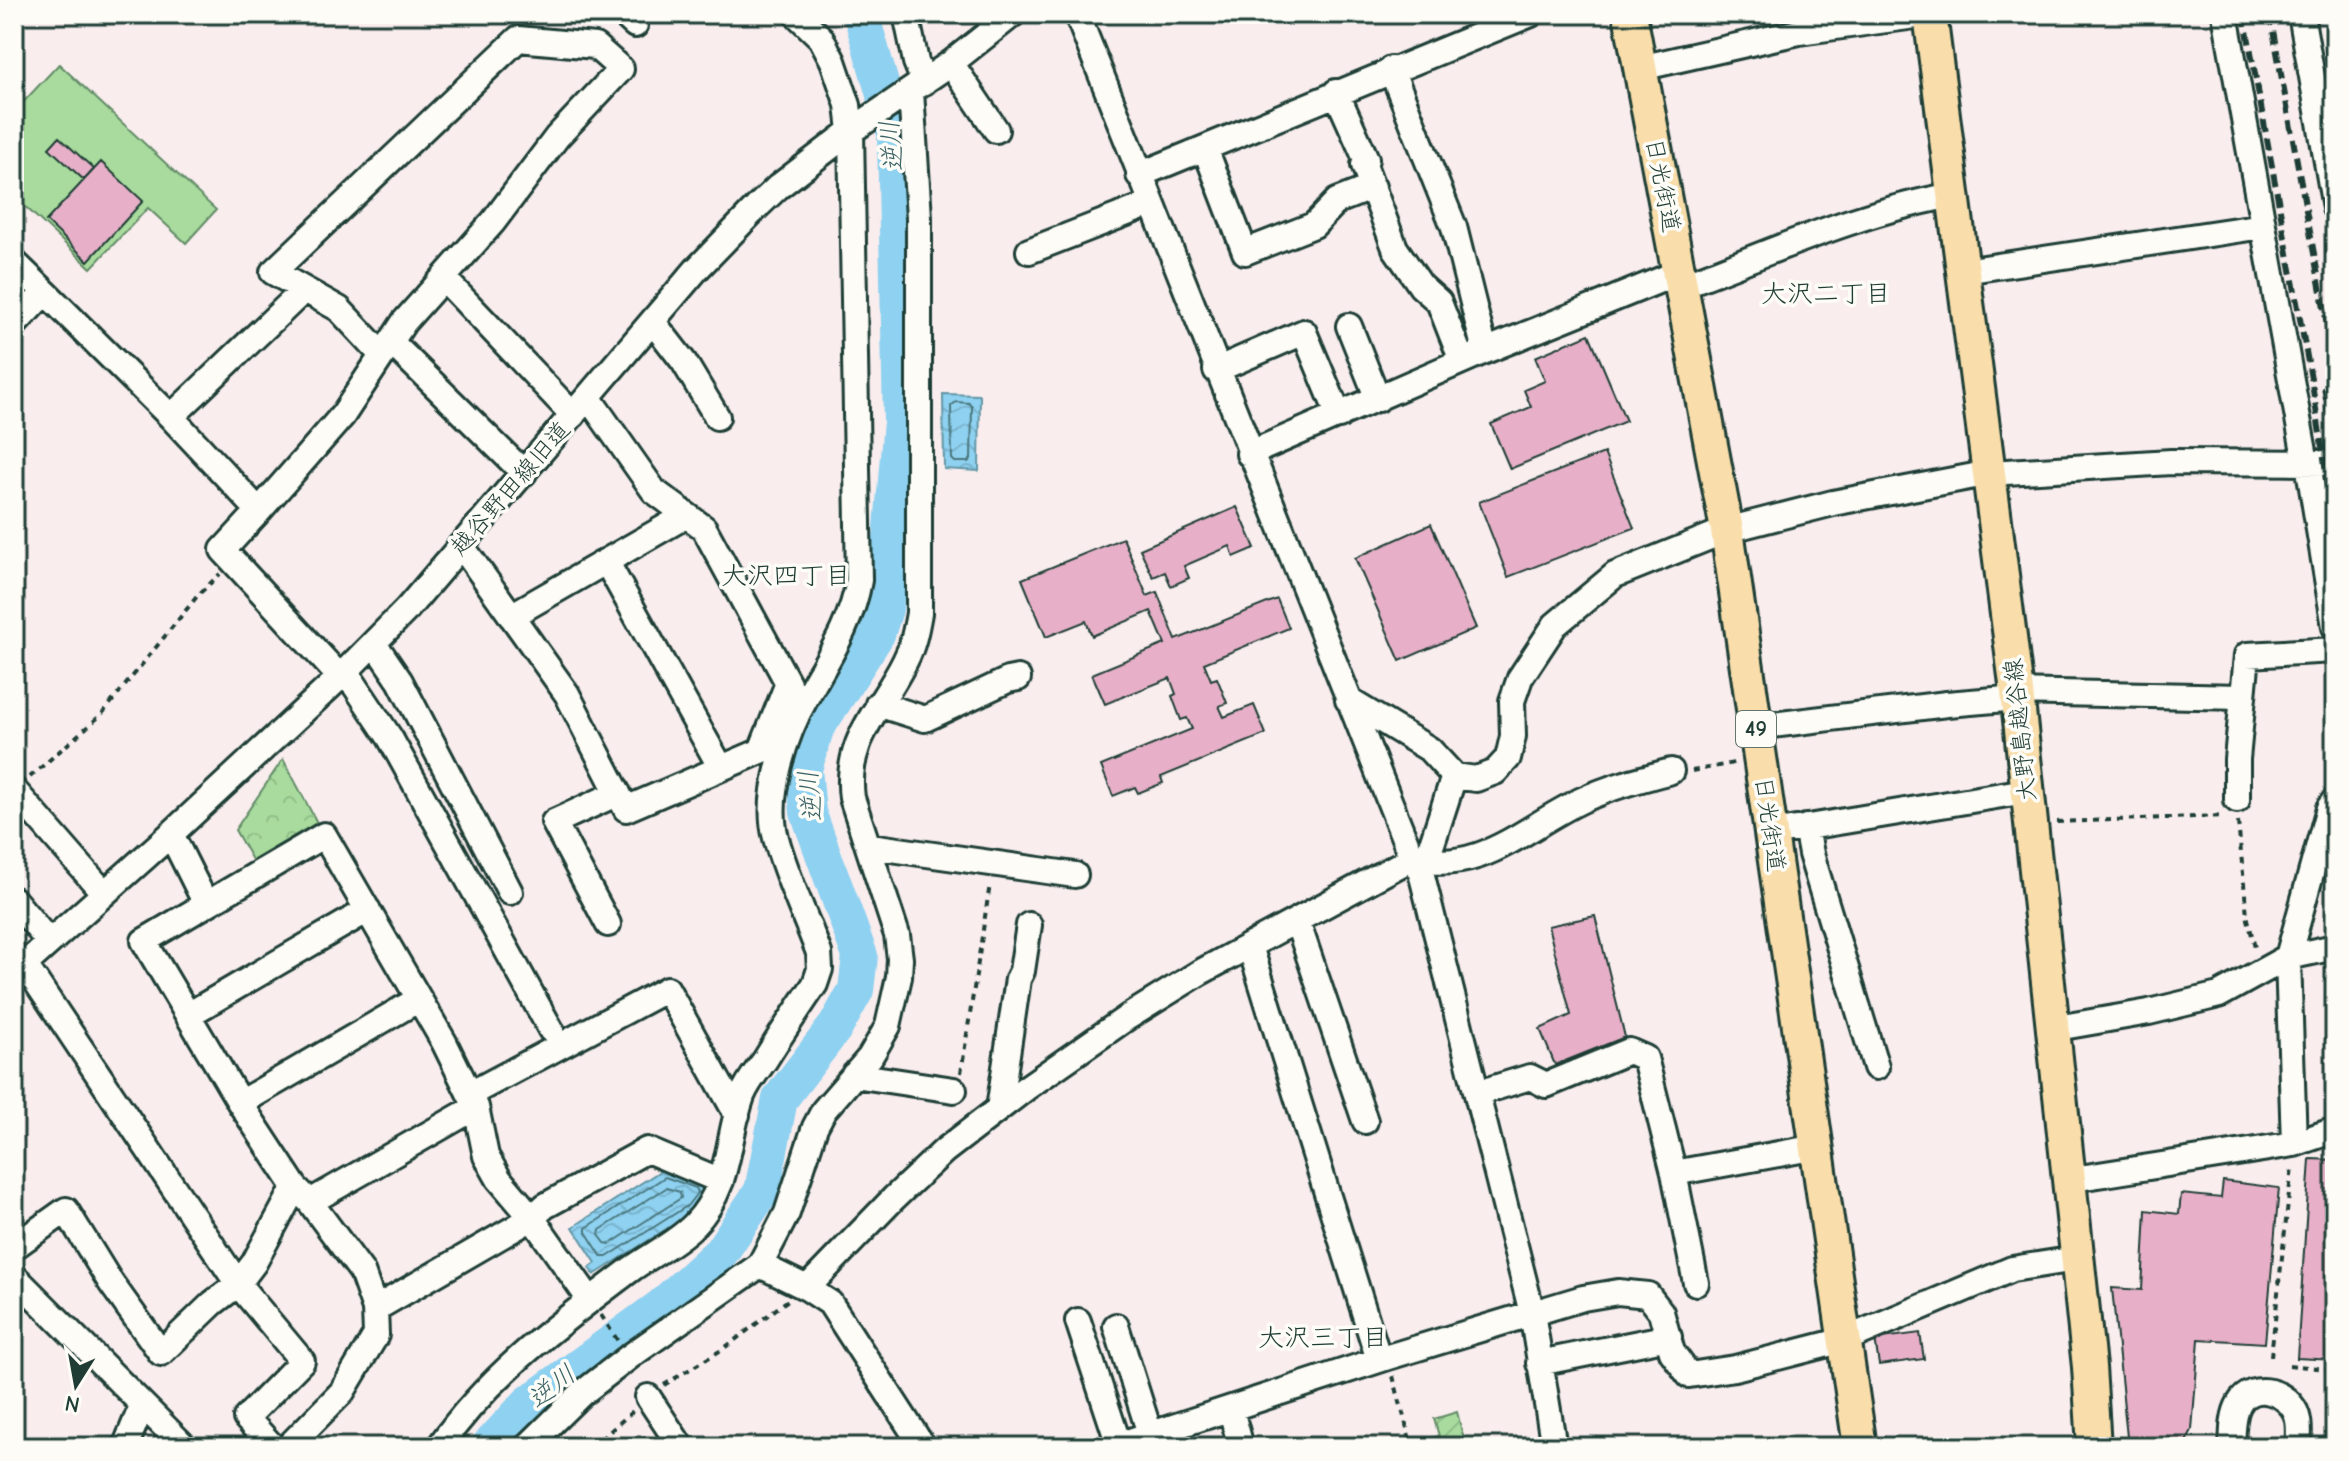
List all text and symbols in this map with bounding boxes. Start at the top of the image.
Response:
water label: 逆川 [874,119,910,173]
street label: 日光街道 [1640,135,1686,235]
district label: 大沢二丁目 [1761,279,1891,309]
street label: 越谷野田線旧道 [444,415,576,561]
district label: 大沢四丁目 [721,561,851,591]
street label: 大野島越谷線 [1999,657,2041,803]
road number: 49 [1736,711,1776,747]
water label: 逆川 [793,769,829,823]
street label: 日光街道 [1749,775,1791,873]
district label: 大沢三丁目 [1258,1323,1388,1353]
north arrow [36,1345,116,1425]
water label: 逆川 [522,1359,582,1415]
text: N [63,1390,82,1418]

